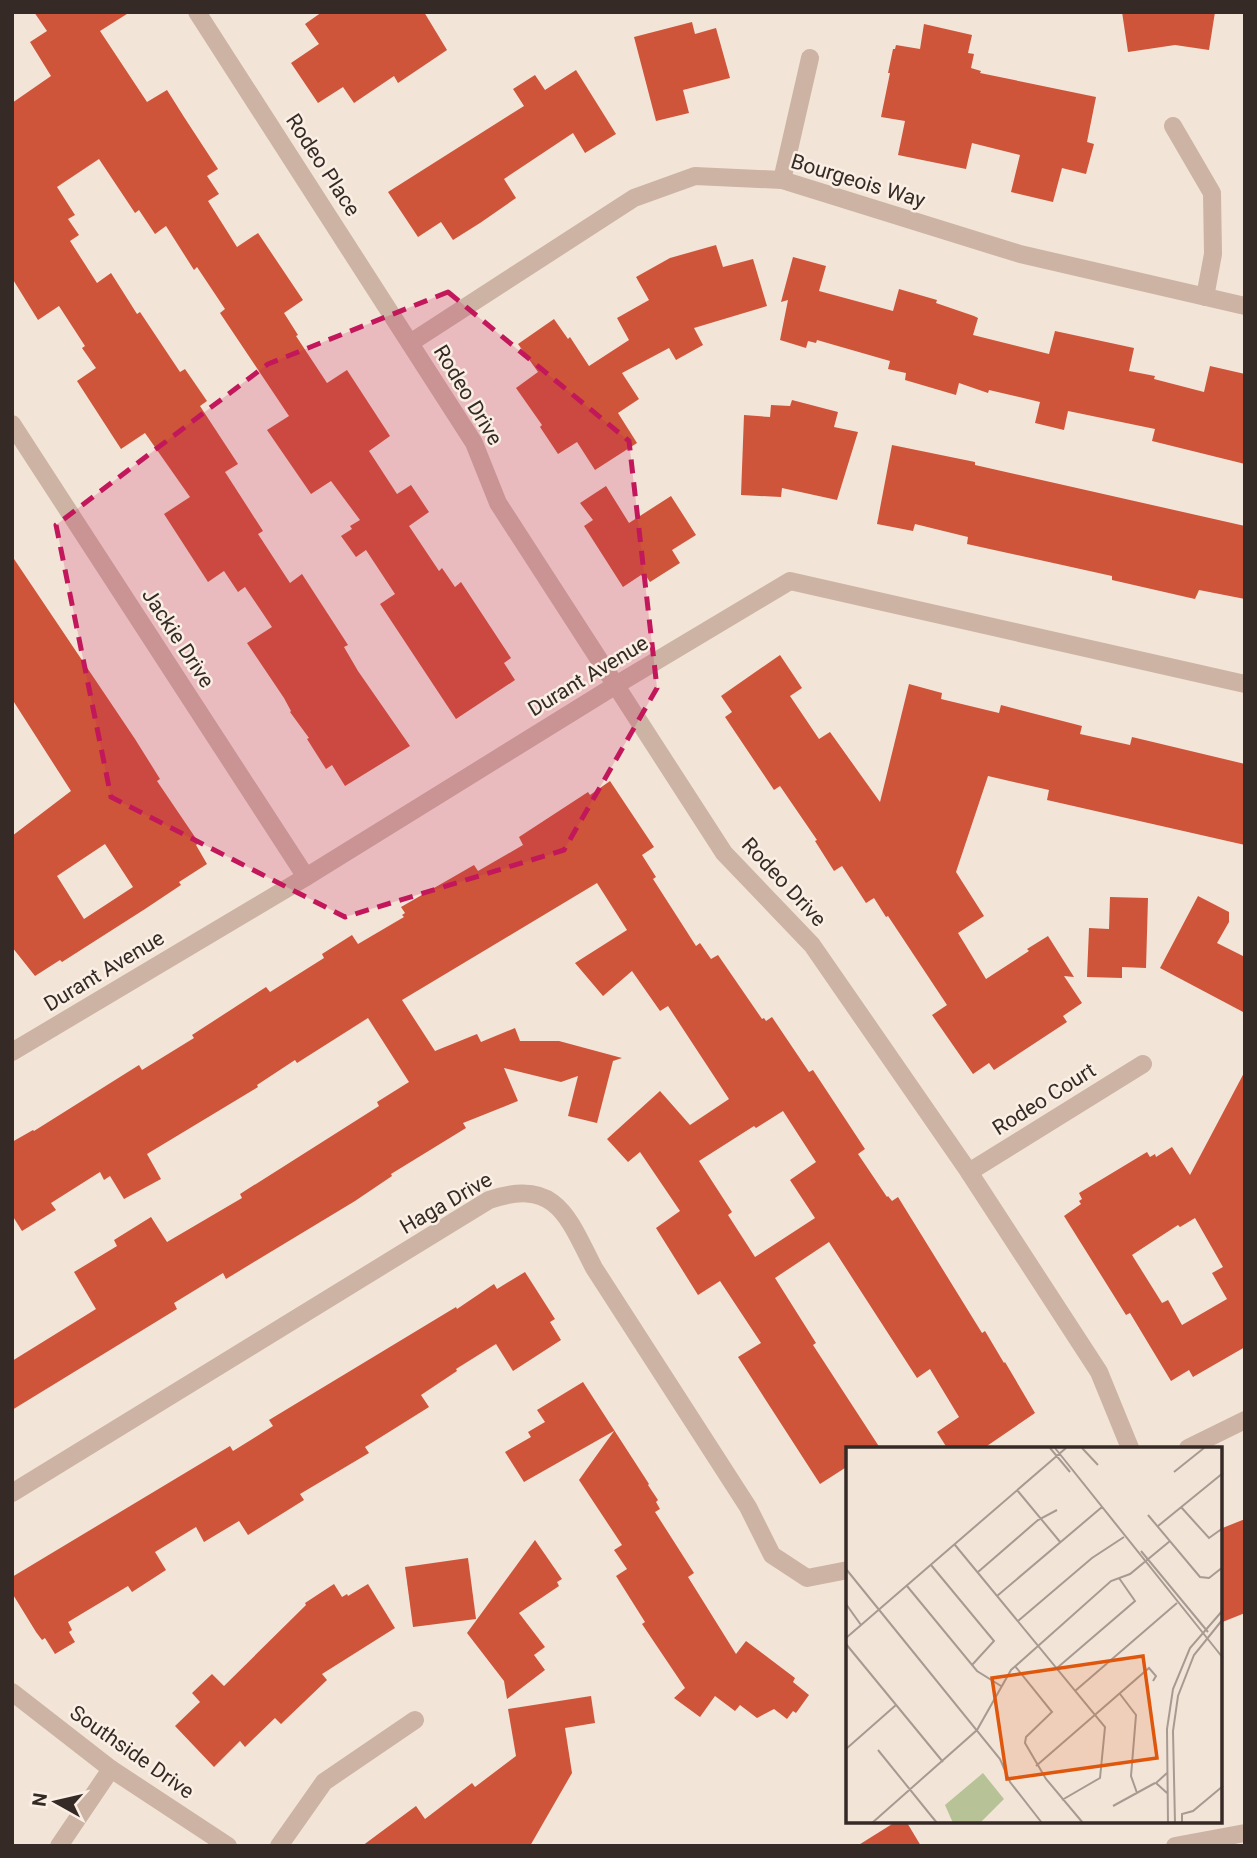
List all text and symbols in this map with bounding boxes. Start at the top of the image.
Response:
street label: Rodeo Place [281,109,365,221]
street label: Bourgeois Way [788,149,928,213]
street label: Rodeo Drive [429,341,507,449]
street label: Jackie Drive [137,584,219,692]
street label: Durant Avenue [524,631,652,721]
street label: Rodeo Drive [737,833,831,931]
street label: Durant Avenue [40,926,168,1016]
street label: Rodeo Court [988,1058,1100,1140]
street label: Haga Drive [396,1167,496,1239]
inset map [846,1447,1222,1823]
street label: Southside Drive [65,1700,199,1804]
north arrow [21,1767,91,1837]
text: N [27,1791,52,1808]

